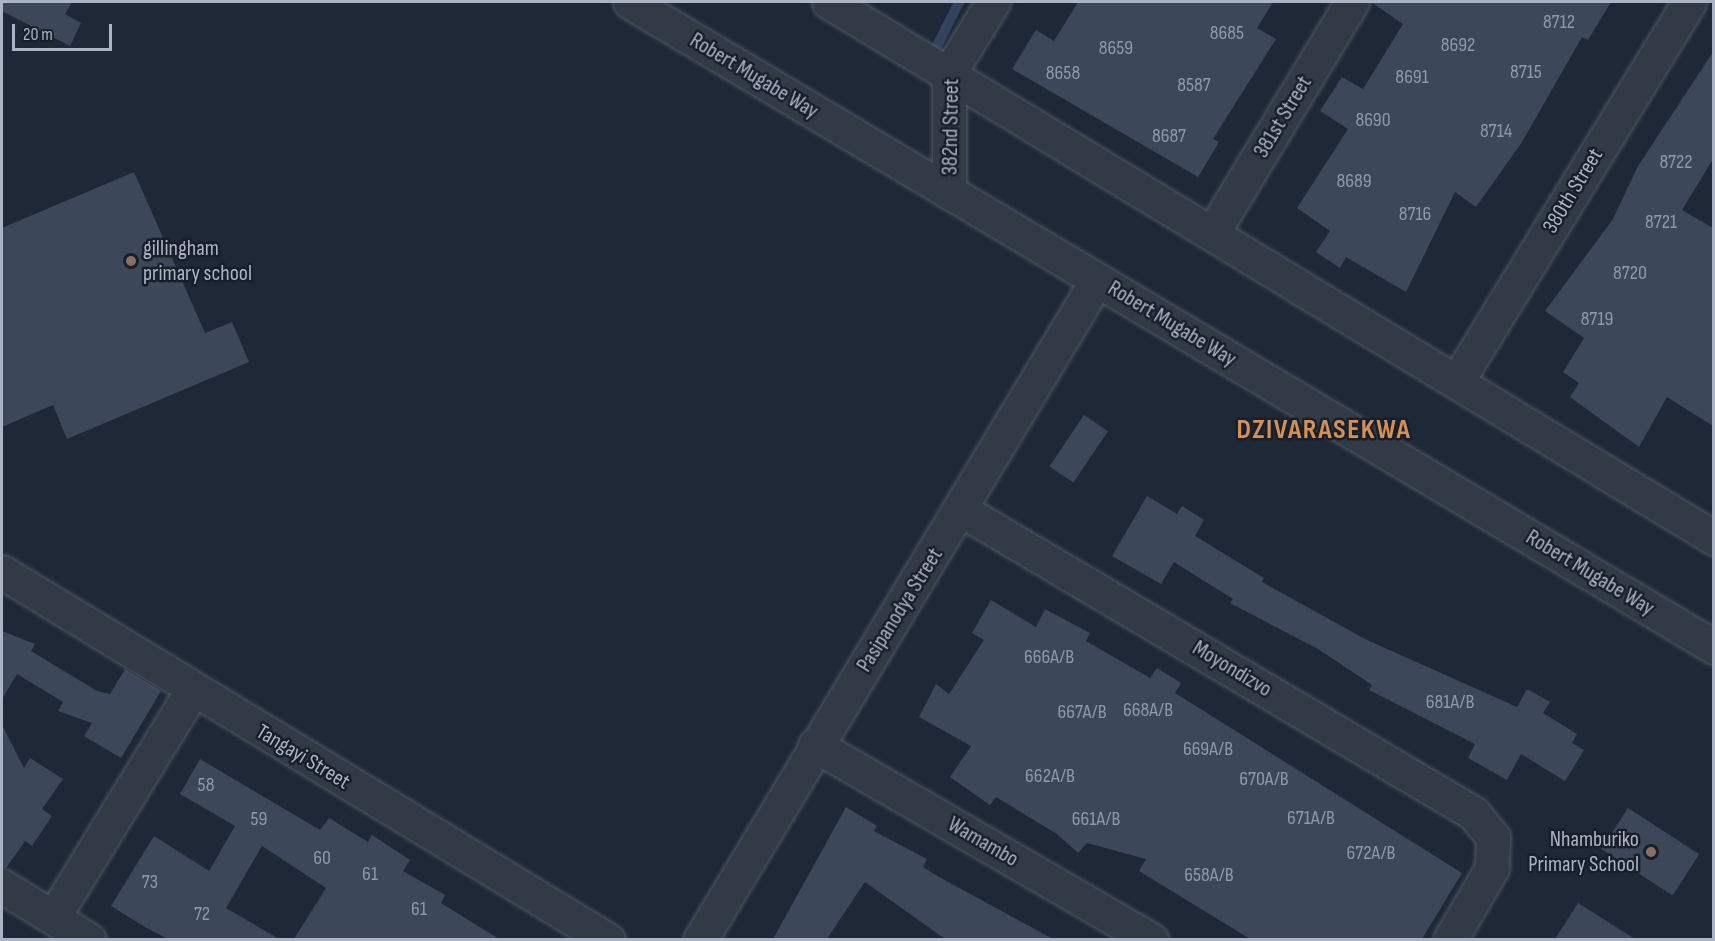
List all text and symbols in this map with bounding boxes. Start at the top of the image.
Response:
house number: 8712 [1543,10,1575,34]
scale bar [15,12,116,50]
house number: 8685 [1210,21,1244,45]
text: 20 m [23,24,53,45]
street label: Robert Mugabe Way [685,27,823,125]
house number: 8692 [1441,33,1475,57]
house number: 8659 [1099,36,1133,60]
house number: 8715 [1510,60,1542,84]
house number: 8658 [1046,61,1080,85]
house number: 8691 [1395,65,1429,89]
street label: 381st Street [1248,71,1318,163]
house number: 8587 [1177,73,1211,97]
street label: 382nd Street [937,78,965,176]
house number: 8690 [1355,108,1391,132]
house number: 8714 [1480,119,1512,143]
house number: 8687 [1152,124,1186,148]
street label: 380th Street [1537,144,1609,238]
house number: 8722 [1659,150,1693,174]
house number: 8689 [1336,169,1372,193]
house number: 8716 [1399,202,1431,226]
house number: 8721 [1645,210,1677,234]
place label: gillingham primary school [143,235,252,286]
marker: gillingham primary school [124,254,138,268]
house number: 8720 [1613,261,1647,285]
street label: Robert Mugabe Way [1103,275,1241,373]
house number: 8719 [1581,307,1613,331]
district label: DZIVARASEKWA [1237,413,1411,447]
street label: Robert Mugabe Way [1521,524,1659,622]
street label: Pasipanodya Street [851,543,949,677]
street label: Moyondizvo [1188,635,1276,703]
house number: 666A/B [1024,645,1074,669]
house number: 681A/B [1426,690,1474,714]
house number: 668A/B [1123,698,1173,722]
house number: 667A/B [1057,700,1107,724]
street label: Tangayi Street [251,719,355,795]
house number: 669A/B [1183,737,1233,761]
house number: 662A/B [1025,764,1075,788]
house number: 670A/B [1239,767,1289,791]
house number: 58 [198,773,214,797]
house number: 671A/B [1287,806,1335,830]
house number: 59 [251,807,267,831]
house number: 661A/B [1072,807,1120,831]
street label: Wamambo [943,811,1023,873]
place label: Nhamburiko Primary School [1528,826,1639,878]
house number: 672A/B [1347,841,1395,865]
marker: Nhamburiko Primary School [1644,845,1658,859]
house number: 60 [313,846,331,870]
house number: 61 [362,862,378,886]
house number: 658A/B [1184,863,1234,887]
house number: 73 [142,870,158,894]
house number: 61 [411,897,427,921]
house number: 72 [194,902,210,926]

